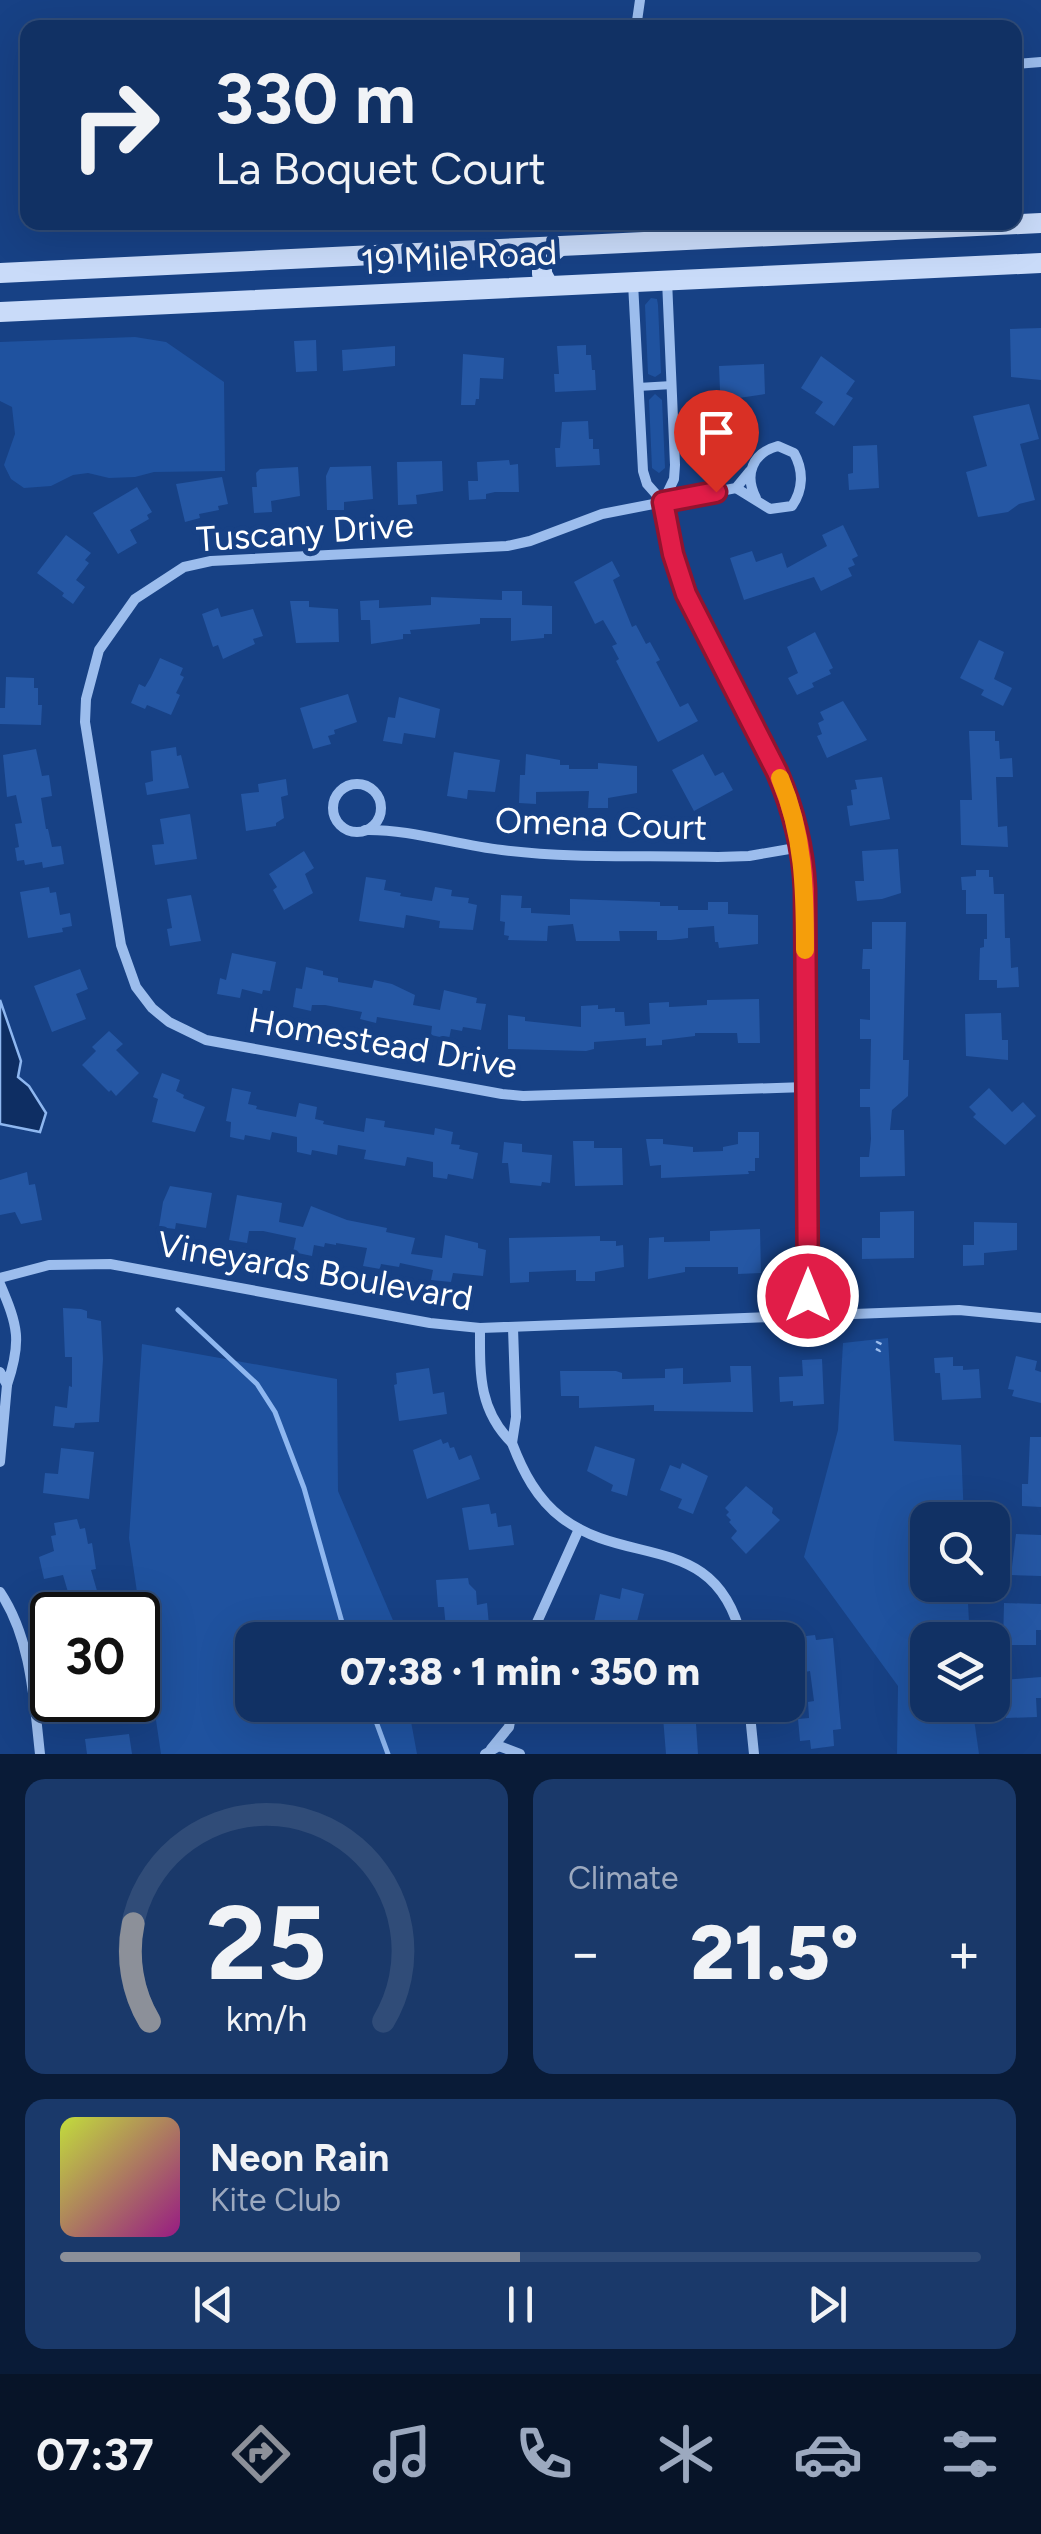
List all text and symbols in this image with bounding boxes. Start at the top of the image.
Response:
text: 330 m [215,56,416,141]
icon: right [50,60,180,190]
text: La Boquet Court [215,141,546,195]
street label: 19 Mile Road [360,231,558,283]
pin [674,390,759,493]
icon: arrive [689,405,744,460]
street label: Tuscany Drive [195,503,415,561]
street label: Omena Court [494,799,708,849]
street label: Homestead Drive [245,999,521,1087]
street label: Vineyards Boulevard [154,1223,476,1319]
position arrow [756,1244,860,1348]
map controls [910,1502,1010,1722]
button: search [910,1502,1010,1602]
speed limit sign: 30 [30,1592,160,1722]
button: layers [910,1622,1010,1722]
text: 07:38 · 1 min · 350 m [340,1649,700,1695]
text: Climate [568,1859,679,1897]
text: 25 [206,1880,327,2005]
text: 21.5° [690,1908,859,1998]
text: − [568,1920,602,1986]
text: + [947,1920,981,1986]
text: km/h [226,1997,307,2040]
text: Neon Rain [210,2135,389,2181]
text: Kite Club [210,2181,341,2219]
icon: previous [186,2277,241,2332]
icon: pause [493,2277,548,2332]
icon: next [800,2277,855,2332]
icon: directions [226,2419,296,2489]
icon: music [367,2419,437,2489]
icon: phone [509,2419,579,2489]
icon: climate [651,2419,721,2489]
icon: car [793,2419,863,2489]
icon: filters [935,2419,1005,2489]
text: 07:37 [36,2427,154,2481]

